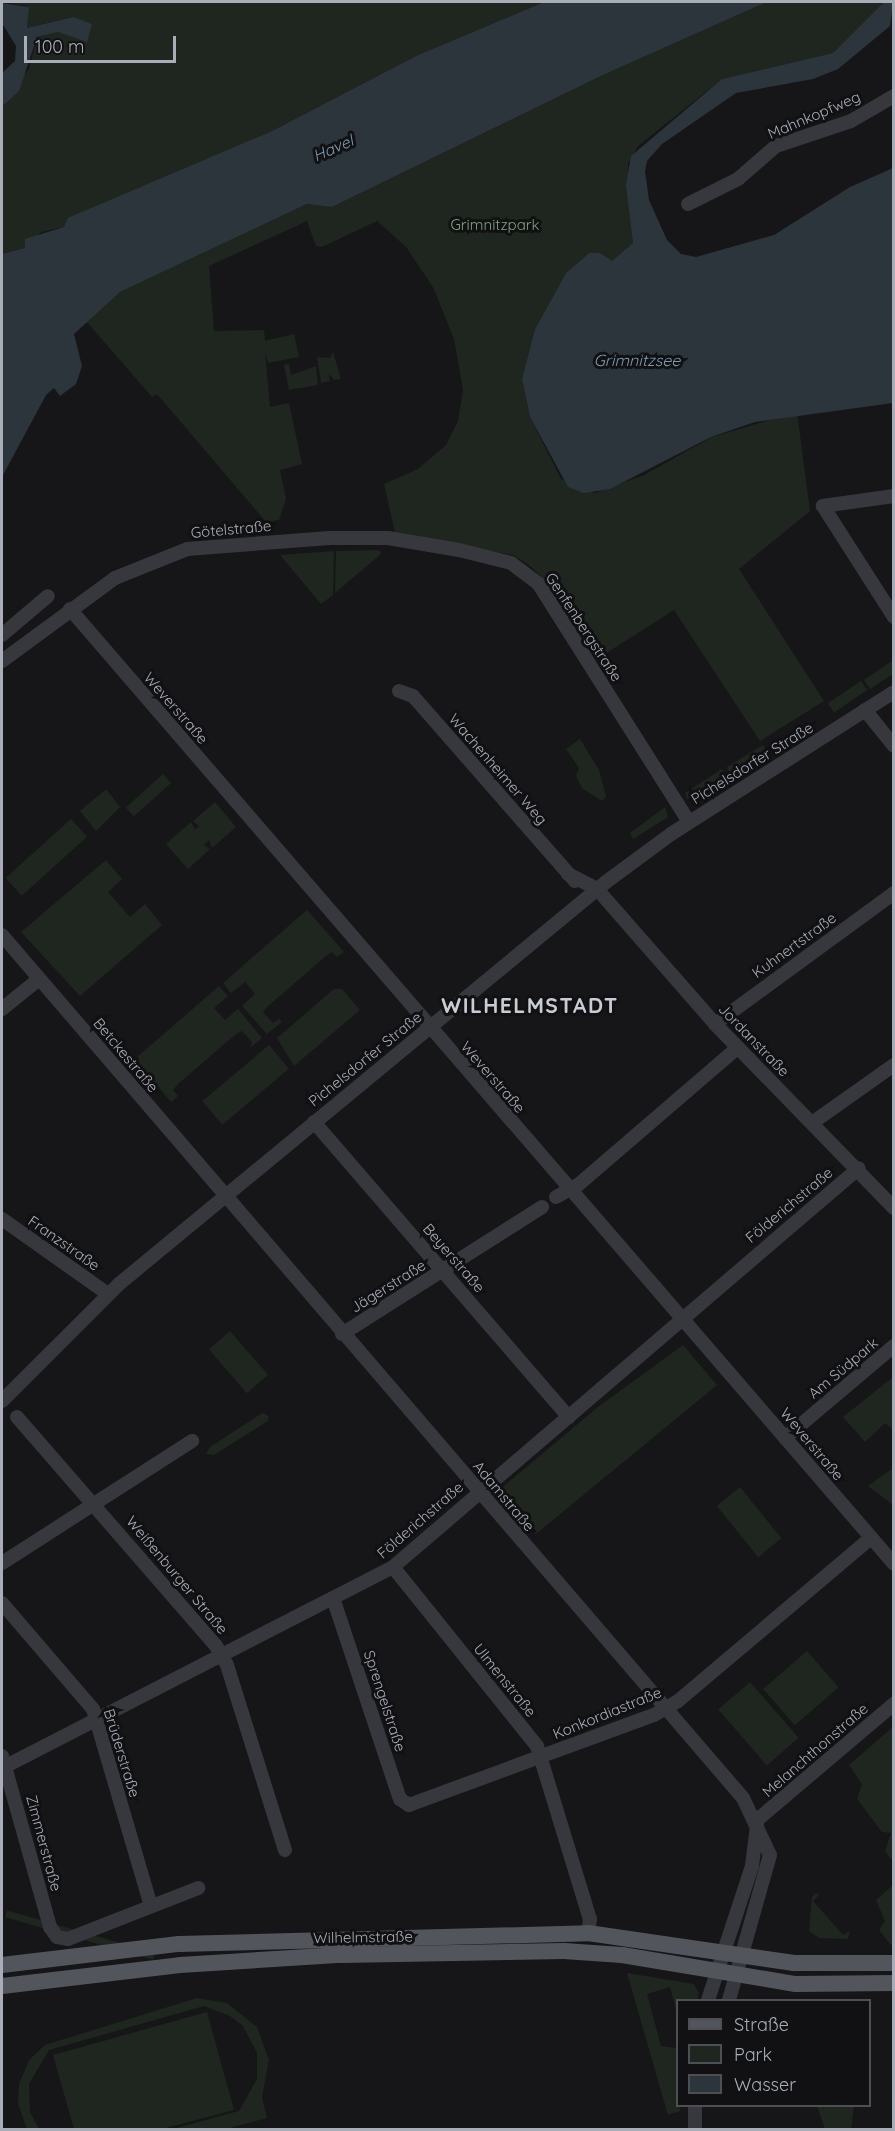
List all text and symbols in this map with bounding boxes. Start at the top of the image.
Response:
scale bar [27,24,178,62]
text: 100 m [35,35,84,58]
street label: Mahnkopfweg [765,87,863,143]
water label: Havel [310,131,356,165]
park label: Grimnitzpark [450,216,540,234]
water label: Grimnitzsee [594,350,680,370]
street label: Götelstraße [190,517,272,541]
street label: Genfenbergstraße [542,569,626,685]
street label: Weverstraße [140,668,212,748]
street label: Wachenheimer Weg [445,710,551,828]
street label: Pichelsdorfer Straße [688,718,816,808]
street label: Kuhnertstraße [748,908,840,982]
district label: WILHELMSTADT [441,992,619,1018]
street label: Jordanstraße [715,1000,793,1080]
street label: Pichelsdorfer Straße [305,1008,425,1110]
street label: Betckestraße [90,1014,162,1096]
street label: Weverstraße [457,1037,529,1117]
street label: Földerichstraße [742,1163,836,1247]
street label: Franzstraße [25,1212,103,1274]
street label: Beyerstraße [419,1220,489,1296]
street label: Jägerstraße [347,1256,429,1316]
street label: Am Südpark [804,1334,882,1402]
street label: Weverstraße [776,1404,848,1484]
street label: Adamstraße [469,1457,539,1535]
street label: Földerichstraße [373,1478,467,1562]
street label: Weißenburger Straße [122,1512,232,1638]
street label: Ulmenstraße [470,1640,540,1720]
street label: Sprengelstraße [360,1648,410,1754]
street label: Konkordiastraße [550,1683,664,1743]
street label: Melanchthonstraße [758,1699,872,1801]
street label: Brüderstraße [100,1706,144,1800]
street label: Zimmerstraße [23,1793,65,1893]
street label: Wilhelmstraße [313,1927,413,1947]
legend [676,1999,871,2107]
text: Straße [734,2013,789,2036]
text: Park [734,2043,772,2066]
text: Wasser [734,2073,796,2096]

